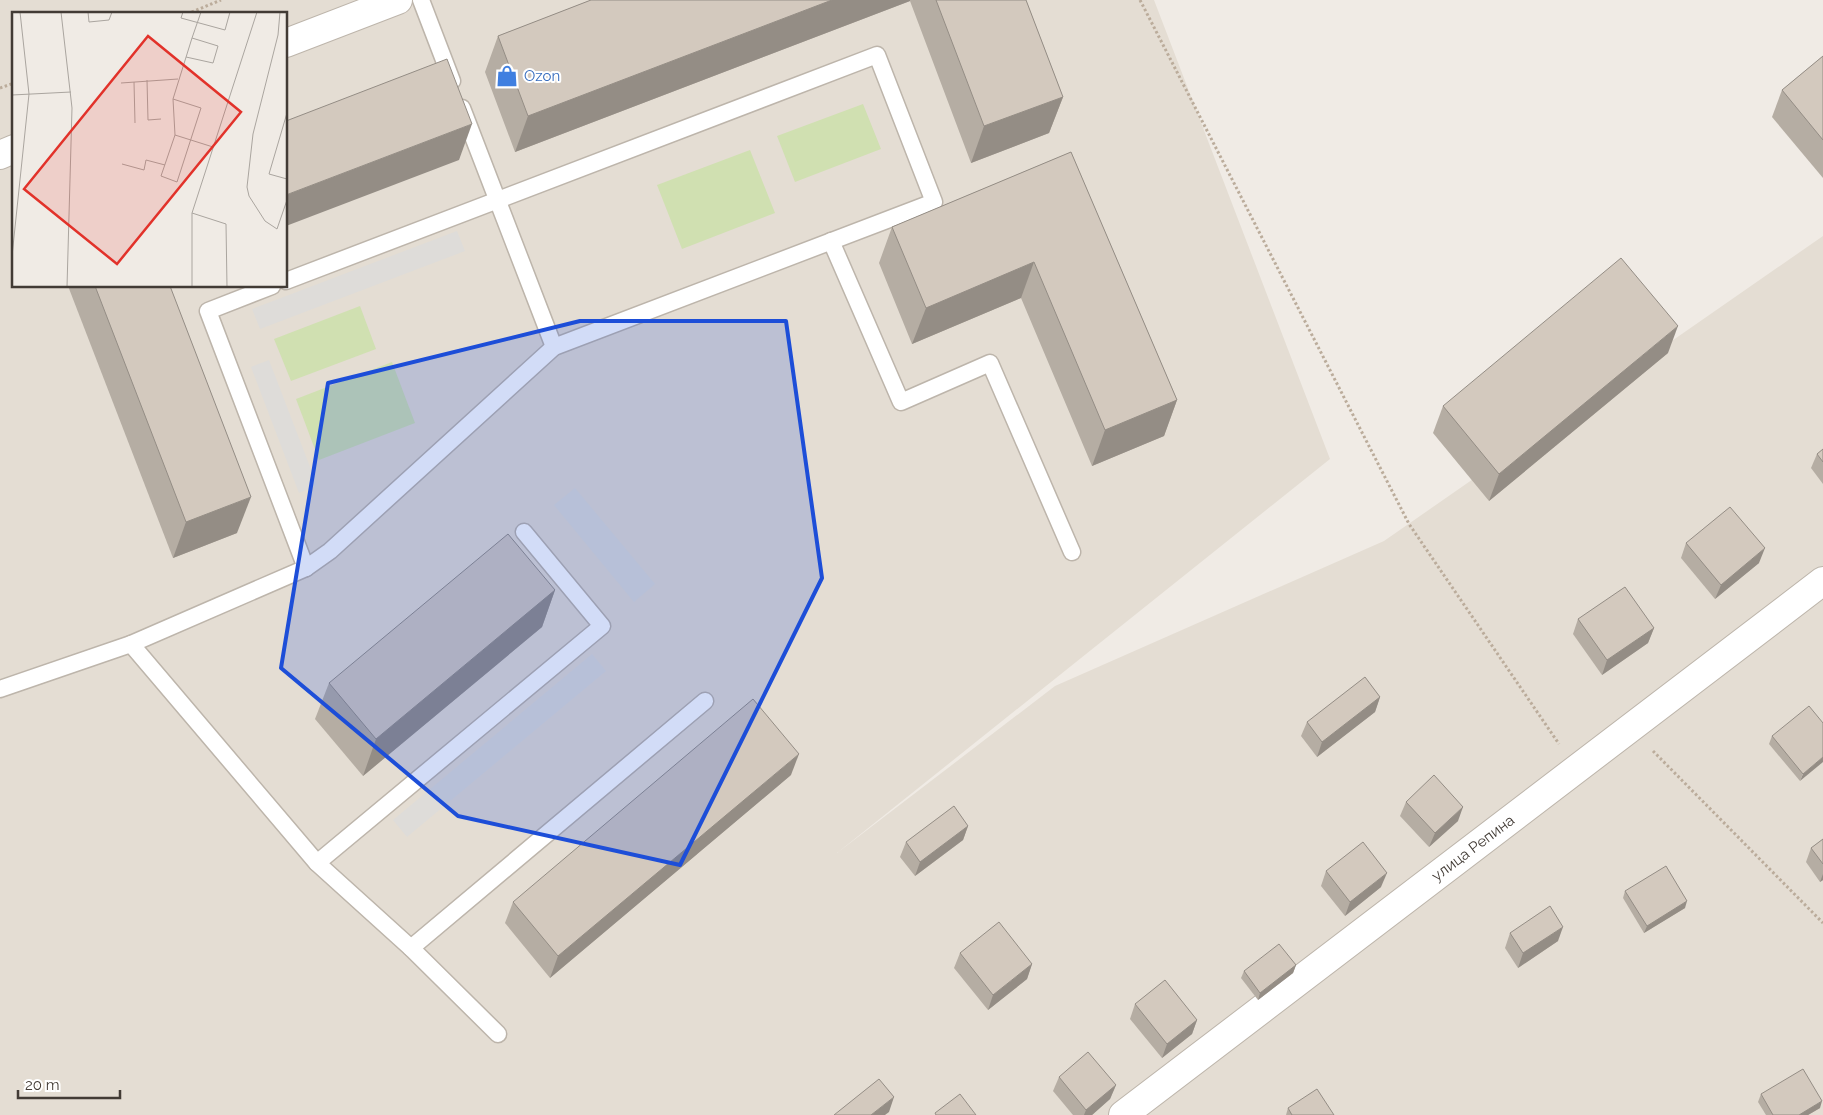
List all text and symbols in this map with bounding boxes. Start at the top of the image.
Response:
inset map [12,12,288,288]
shop icon: Ozon [494,63,520,89]
place label: Ozon [524,67,560,85]
street label: улица Репина [1428,811,1518,885]
scale bar [18,1068,120,1100]
text: 20 m [25,1076,60,1094]

